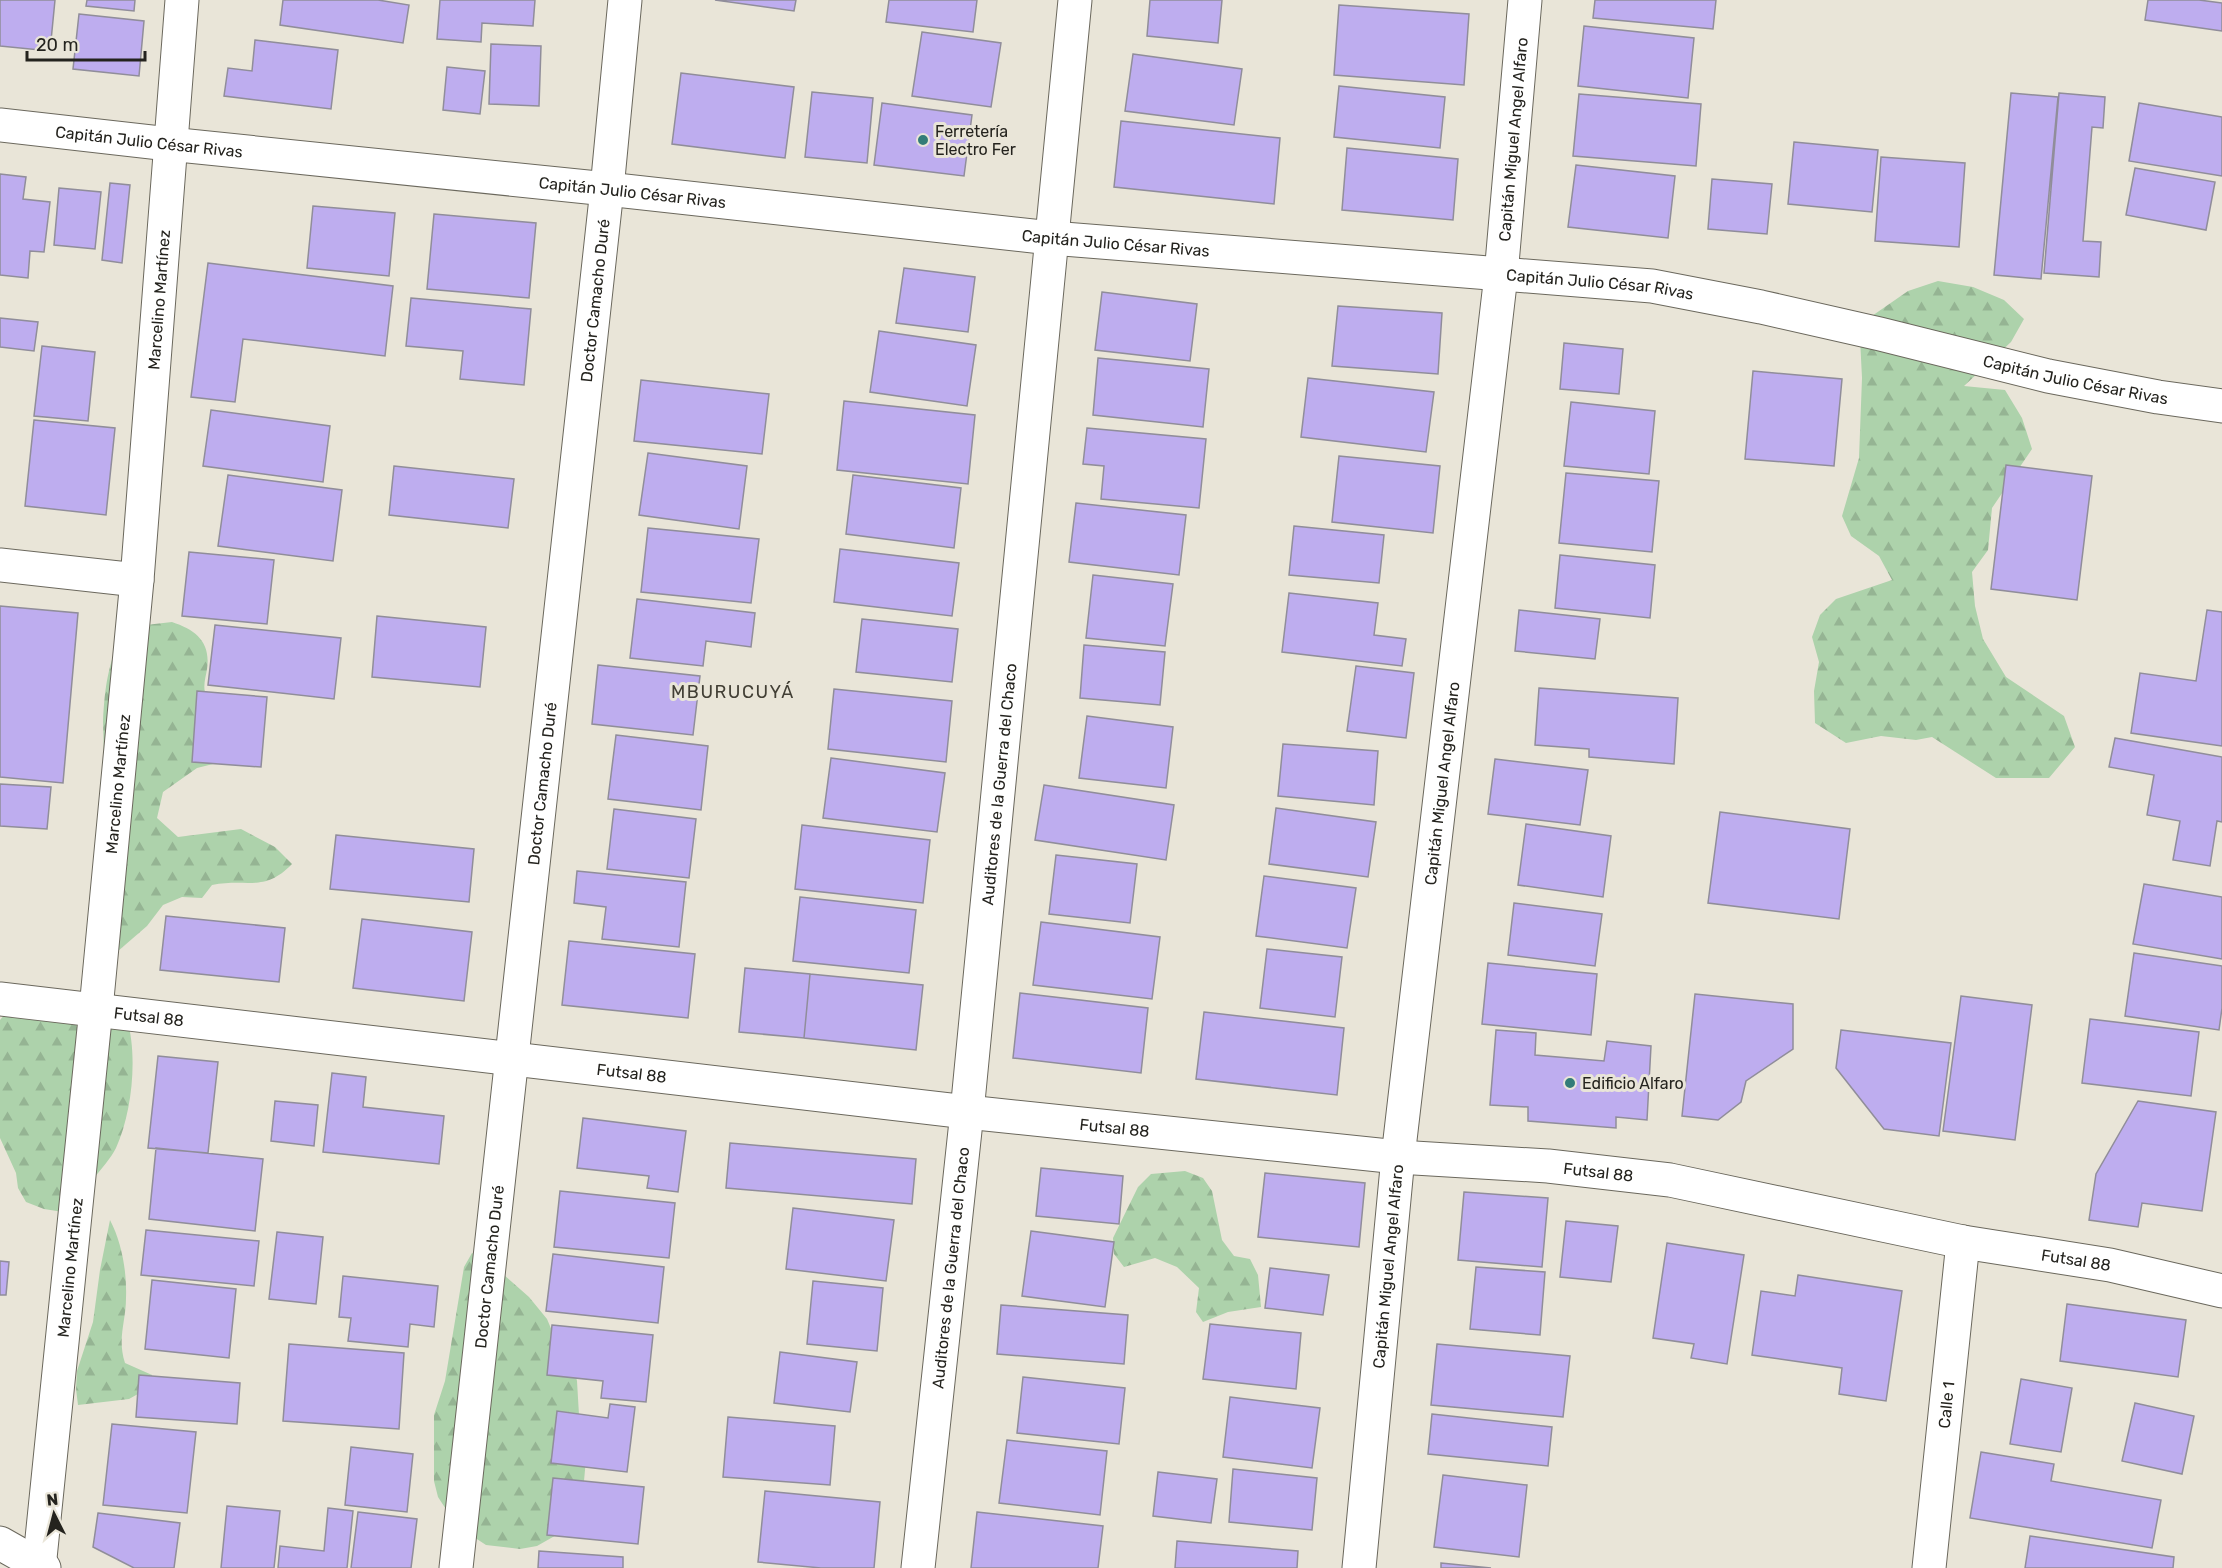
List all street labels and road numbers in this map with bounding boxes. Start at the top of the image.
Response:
street label: Capitán Miguel Angel Alfaro [1494,37,1531,242]
street label: Capitán Julio César Rivas [54,122,244,161]
street label: Capitán Julio César Rivas [538,173,727,212]
street label: Doctor Camacho Duré [576,218,613,383]
street label: Capitán Julio César Rivas [1021,225,1210,260]
street label: Marcelino Martínez [144,229,174,370]
street label: Capitán Julio César Rivas [1505,265,1695,303]
street label: Capitán Julio César Rivas [1981,351,2169,408]
street label: Auditores de la Guerra del Chaco [978,662,1020,906]
street label: Capitán Miguel Angel Alfaro [1420,681,1463,886]
street label: Doctor Camacho Duré [524,701,560,866]
street label: Marcelino Martínez [101,713,134,855]
street label: Futsal 88 [113,1003,185,1030]
street label: Futsal 88 [596,1059,668,1086]
street label: Futsal 88 [1079,1114,1151,1141]
street label: Auditores de la Guerra del Chaco [928,1146,973,1390]
street label: Futsal 88 [1562,1158,1634,1185]
street label: Capitán Miguel Angel Alfaro [1368,1164,1407,1369]
street label: Doctor Camacho Duré [471,1184,507,1349]
street label: Marcelino Martínez [53,1197,86,1338]
street label: Futsal 88 [2040,1245,2112,1275]
street label: Calle 1 [1934,1381,1958,1429]

